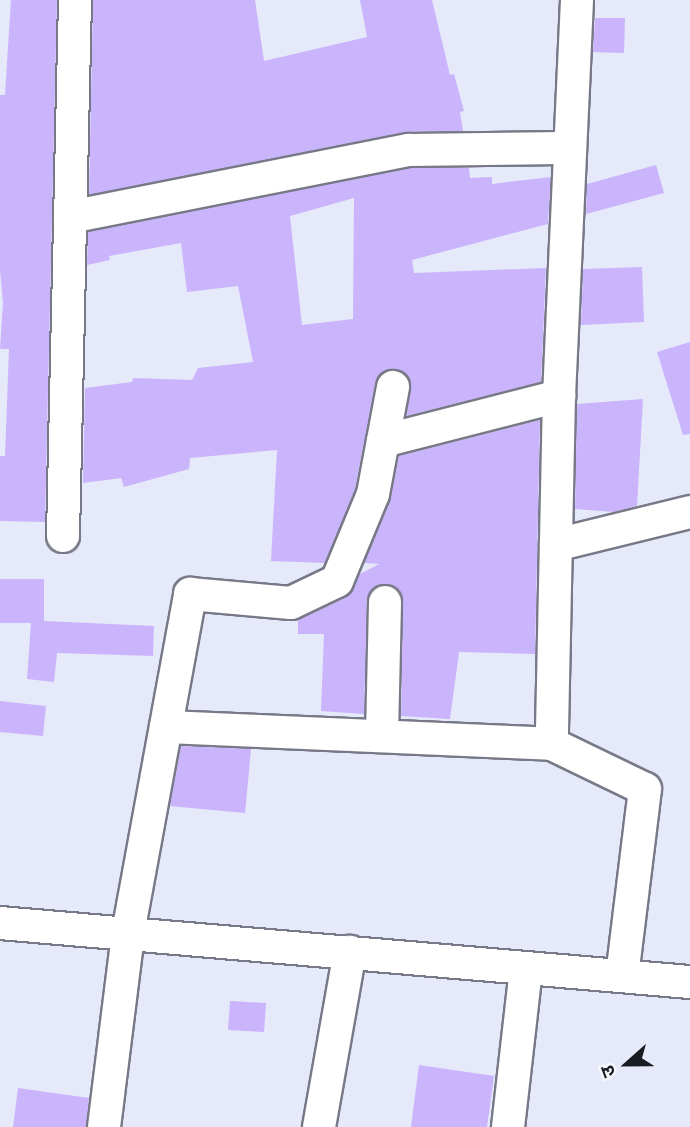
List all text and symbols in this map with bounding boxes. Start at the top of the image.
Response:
north arrow [592,1029,662,1099]
text: उ [594,1062,621,1081]

